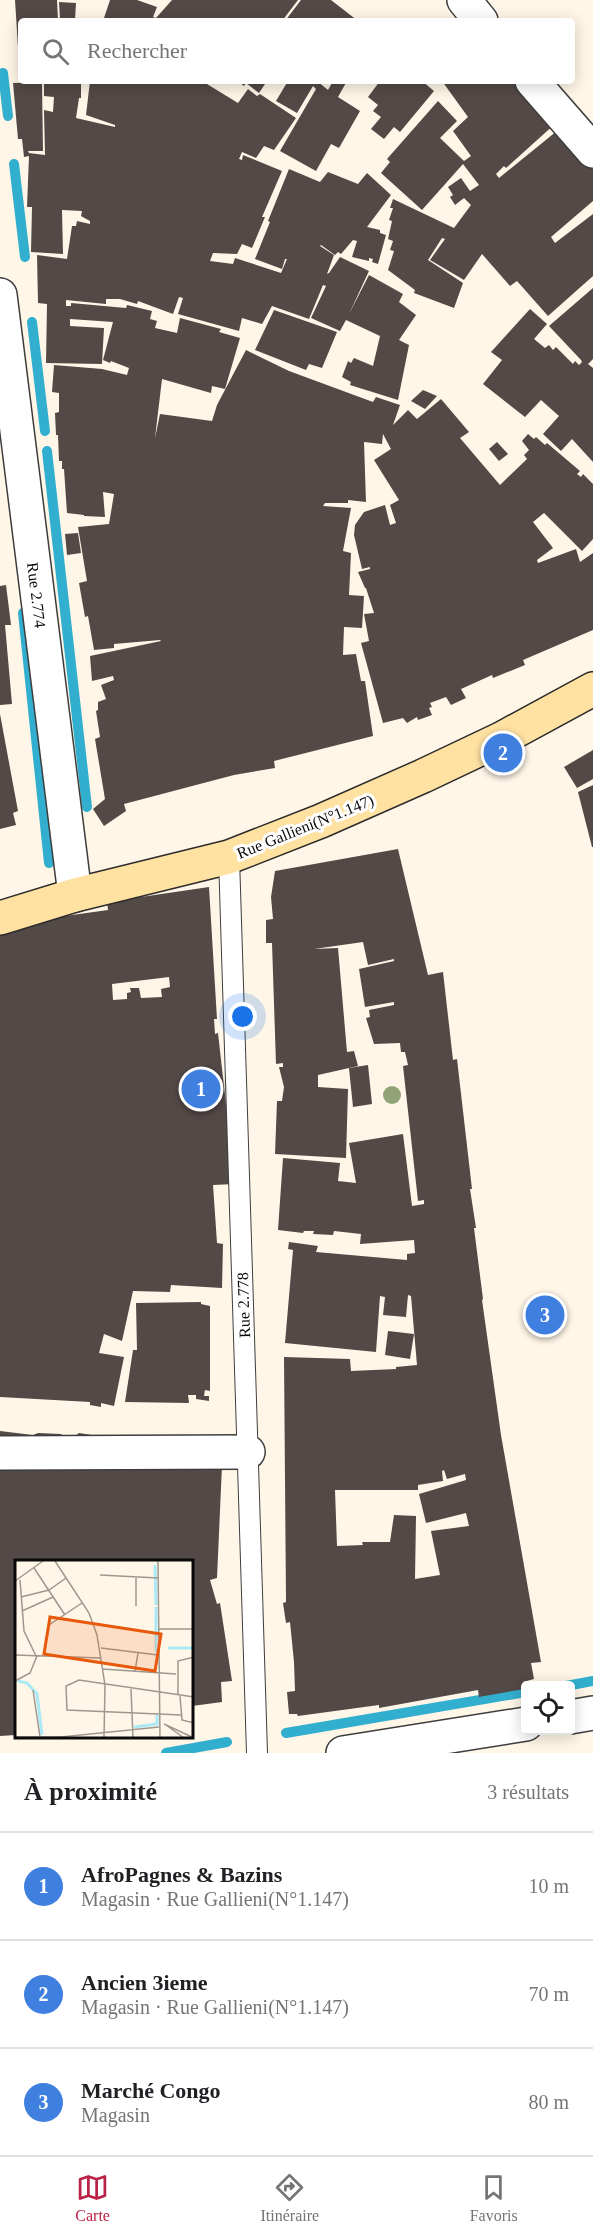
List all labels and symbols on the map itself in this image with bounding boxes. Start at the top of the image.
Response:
street label: Rue 2.774 [24,561,49,629]
pin: 2 [484,730,522,776]
street label: Rue Gallieni(N°1.147) [234,791,376,863]
your location [228,1002,257,1031]
pin: 1 [182,1066,220,1112]
street label: Rue 2.778 [234,1272,253,1338]
pin: 3 [526,1292,564,1338]
inset map [15,1560,194,1738]

